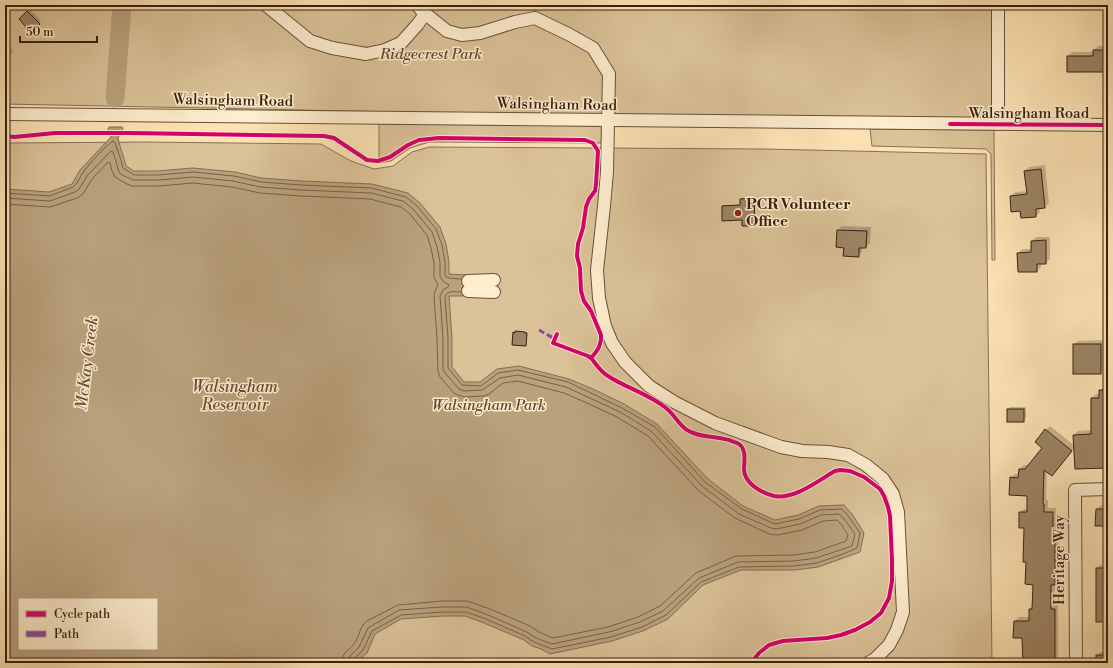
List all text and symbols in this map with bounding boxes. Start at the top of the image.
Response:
scale bar [20,18,97,44]
text: 50 m [26,25,54,40]
park label: Ridgecrest Park [379,45,482,64]
street label: Walsingham Road [172,90,294,111]
street label: Walsingham Road [496,94,618,115]
street label: Walsingham Road [968,104,1090,123]
place label: PCR Volunteer Office [746,195,851,231]
marker: PCR Volunteer Office [733,208,743,218]
water label: McKay Creek [71,315,103,411]
water label: Walsingham Reservoir [192,377,279,415]
park label: Walsingham Park [432,396,546,415]
street label: Heritage Way [1050,514,1069,605]
legend [18,598,158,650]
text: Cycle path [54,607,110,622]
text: Path [54,627,79,642]

